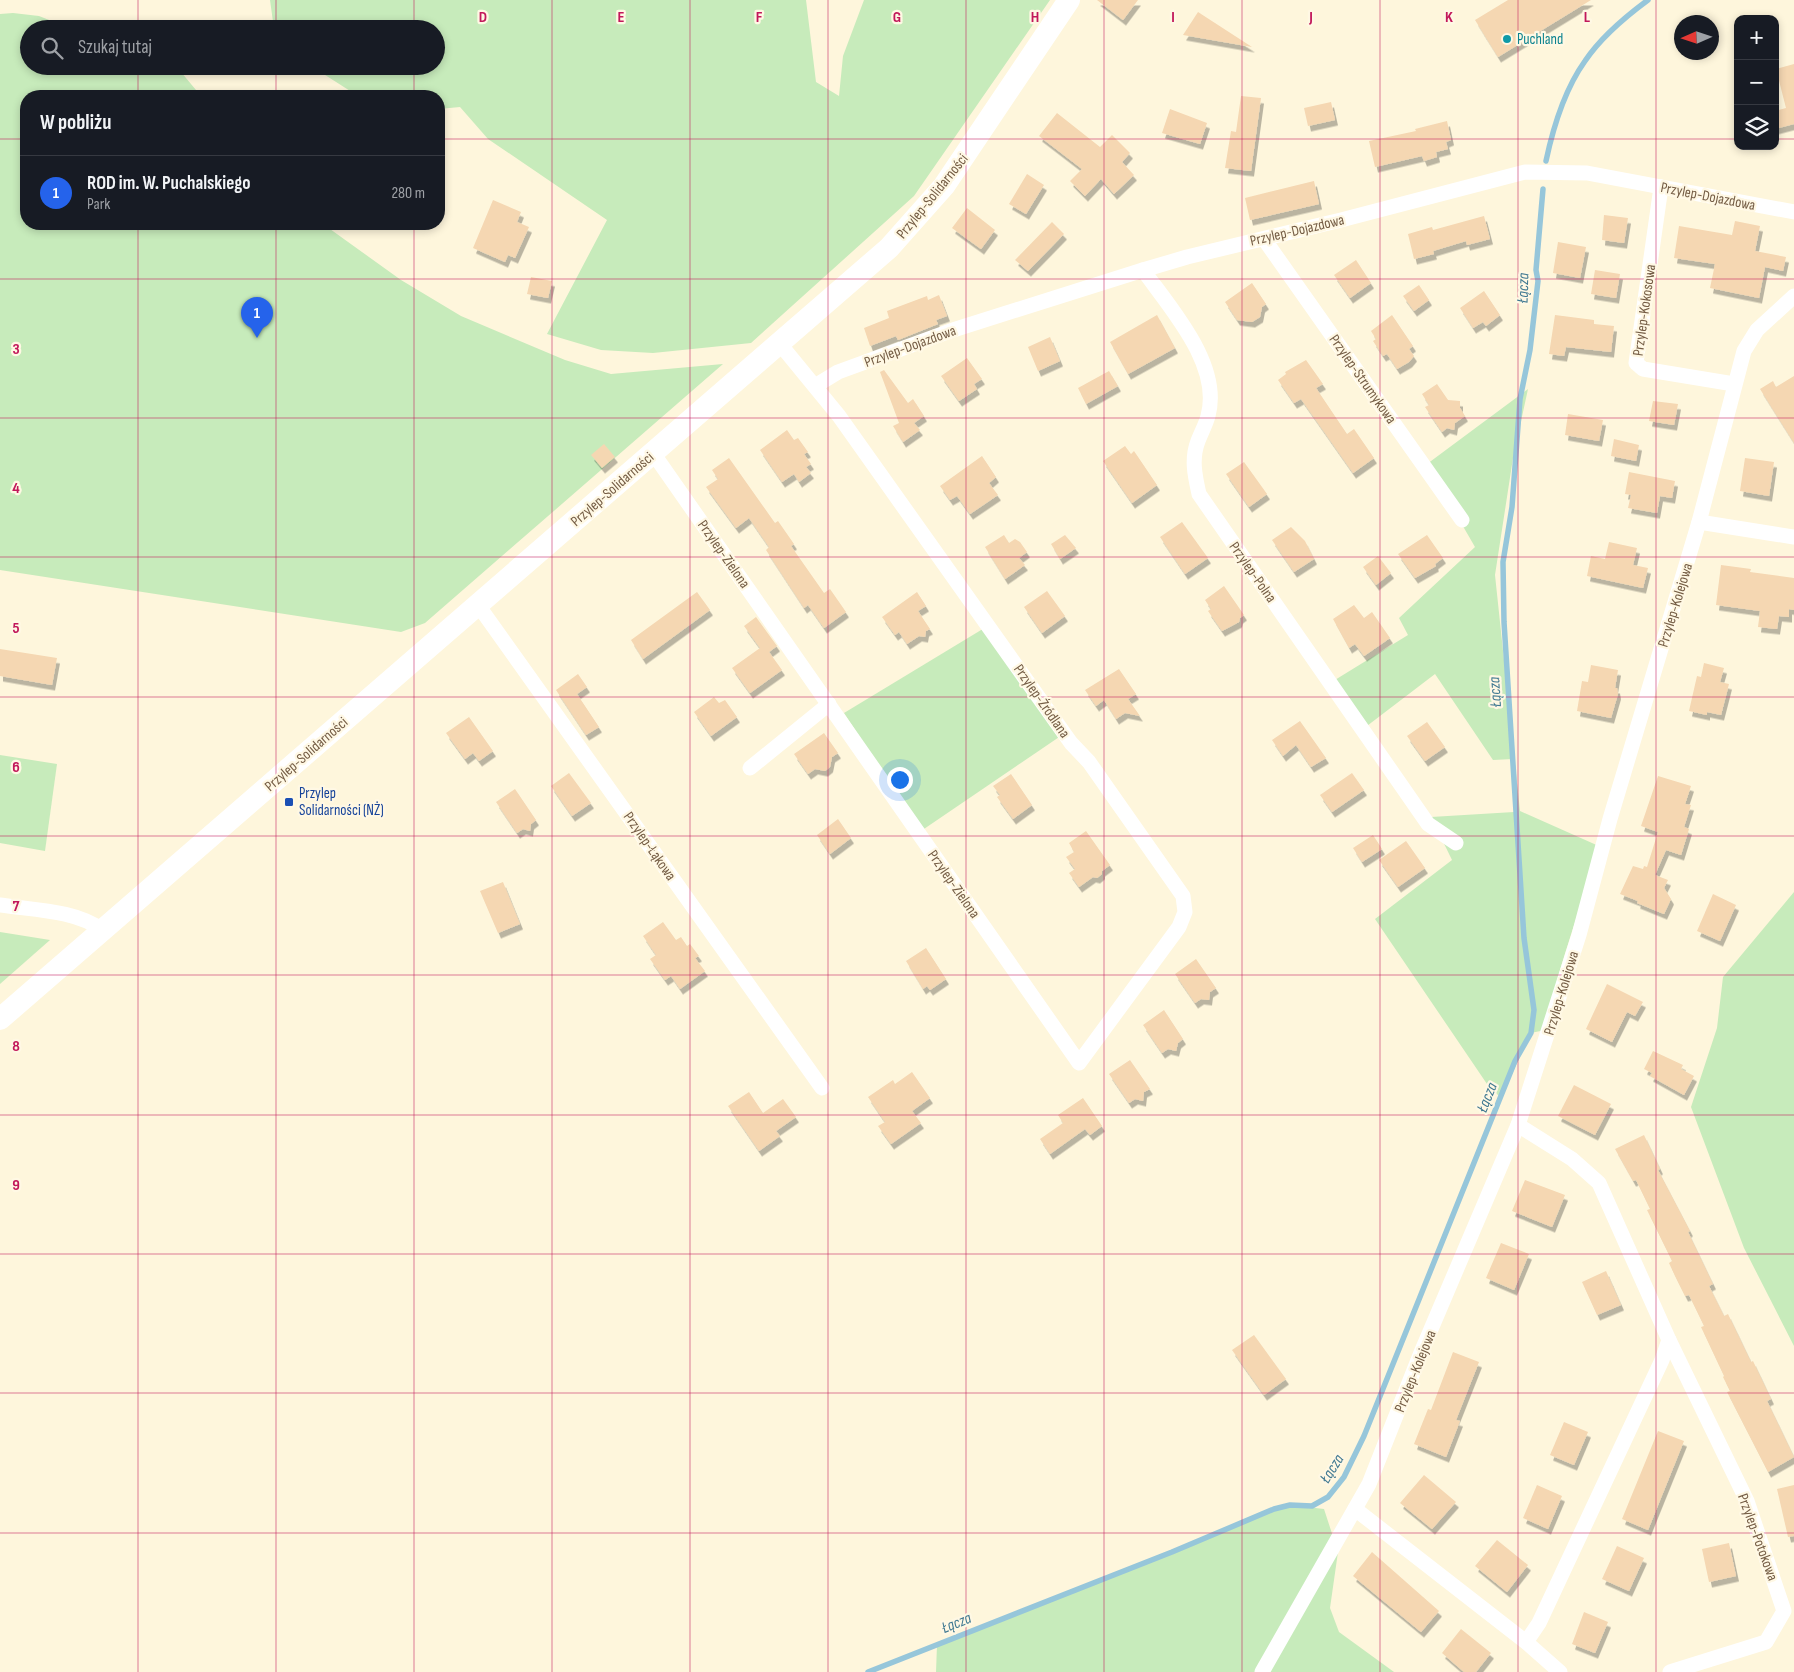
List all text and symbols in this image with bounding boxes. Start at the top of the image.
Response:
text: D [479,8,487,27]
text: E [618,8,625,27]
text: F [756,8,763,27]
text: G [893,8,901,27]
text: H [1031,8,1039,27]
text: I [1171,8,1175,27]
text: J [1308,8,1313,27]
text: K [1445,8,1453,27]
text: L [1584,8,1591,27]
north arrow [1674,15,1719,60]
map controls [1734,15,1779,150]
button: + [1734,15,1779,60]
search box [20,20,445,75]
place label: Puchland [1517,30,1563,49]
marker: Puchland [1501,33,1513,45]
icon: search [38,34,66,62]
text: Szukaj tutaj [78,36,152,59]
button: − [1734,60,1779,105]
button: layers [1734,105,1779,150]
text: W pobliżu [40,110,111,135]
street label: Przylep-Solidarności [892,150,973,243]
text: ROD im. W. Puchalskiego [87,172,250,195]
street label: Przylep-Dojazdowa [1659,178,1757,215]
text: 1 [53,184,59,203]
text: 280 m [391,184,425,203]
text: Park [87,195,110,214]
street label: Przylep-Dojazdowa [1248,210,1346,251]
street label: Przylep-Kokosowa [1629,263,1660,357]
water label: Łącza [1513,272,1534,303]
pin: 1 [241,297,273,338]
street label: Przylep-Dojazdowa [862,321,959,372]
street label: Przylep-Strumykowa [1325,331,1401,428]
text: 3 [12,340,20,359]
street label: Przylep-Solidarności [567,448,658,531]
text: 4 [12,479,20,498]
street label: Przylep-Zielona [693,517,754,592]
street label: Przylep-Polna [1225,538,1281,607]
street label: Przylep-Kolejowa [1654,561,1697,649]
text: 5 [12,619,20,638]
street label: Przylep-Źródlana [1009,661,1074,742]
water label: Łącza [1485,676,1506,708]
street label: Przylep-Solidarności [261,713,352,796]
text: 6 [12,758,20,777]
your location [887,767,913,793]
place label: Przylep Solidarności (NŻ) [299,784,384,820]
marker: Przylep Solidarności (NŻ) [283,796,295,808]
street label: Przylep-Łąkowa [619,808,680,884]
street label: Przylep-Zielona [923,847,984,922]
text: 7 [13,897,20,916]
street label: Przylep-Kolejowa [1540,949,1583,1037]
text: 8 [12,1037,20,1056]
water label: Łącza [1473,1080,1502,1115]
text: 9 [12,1176,20,1195]
street label: Przylep-Kolejowa [1390,1327,1441,1415]
water label: Łącza [1316,1451,1349,1487]
street label: Przylep-Potokowa [1733,1491,1782,1584]
water label: Łącza [939,1609,975,1638]

